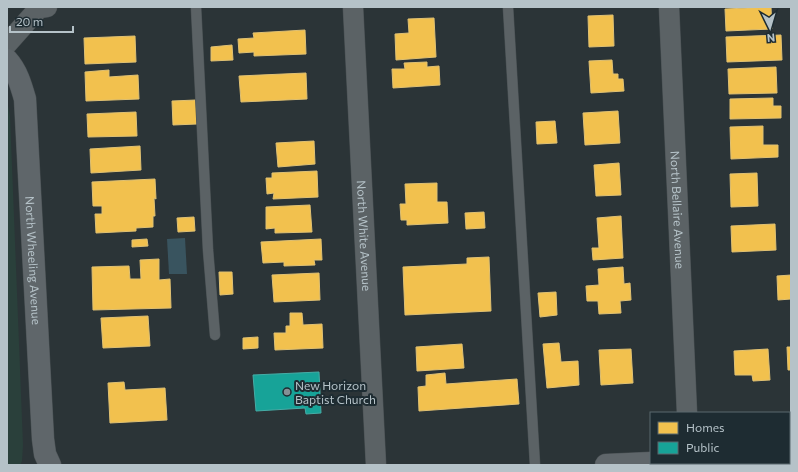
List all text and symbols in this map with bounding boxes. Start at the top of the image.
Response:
scale bar [10,8,73,34]
north arrow [750,8,790,48]
text: 20 m [16,14,43,28]
text: N [766,32,776,45]
street label: North Bellaire Avenue [668,151,688,269]
street label: North White Avenue [355,180,374,291]
street label: North Wheeling Avenue [23,196,44,325]
place label: New Horizon Baptist Church [295,378,376,406]
marker: New Horizon Baptist Church [282,387,292,397]
legend [650,412,790,464]
text: Homes [686,420,724,434]
text: Public [686,440,719,454]

